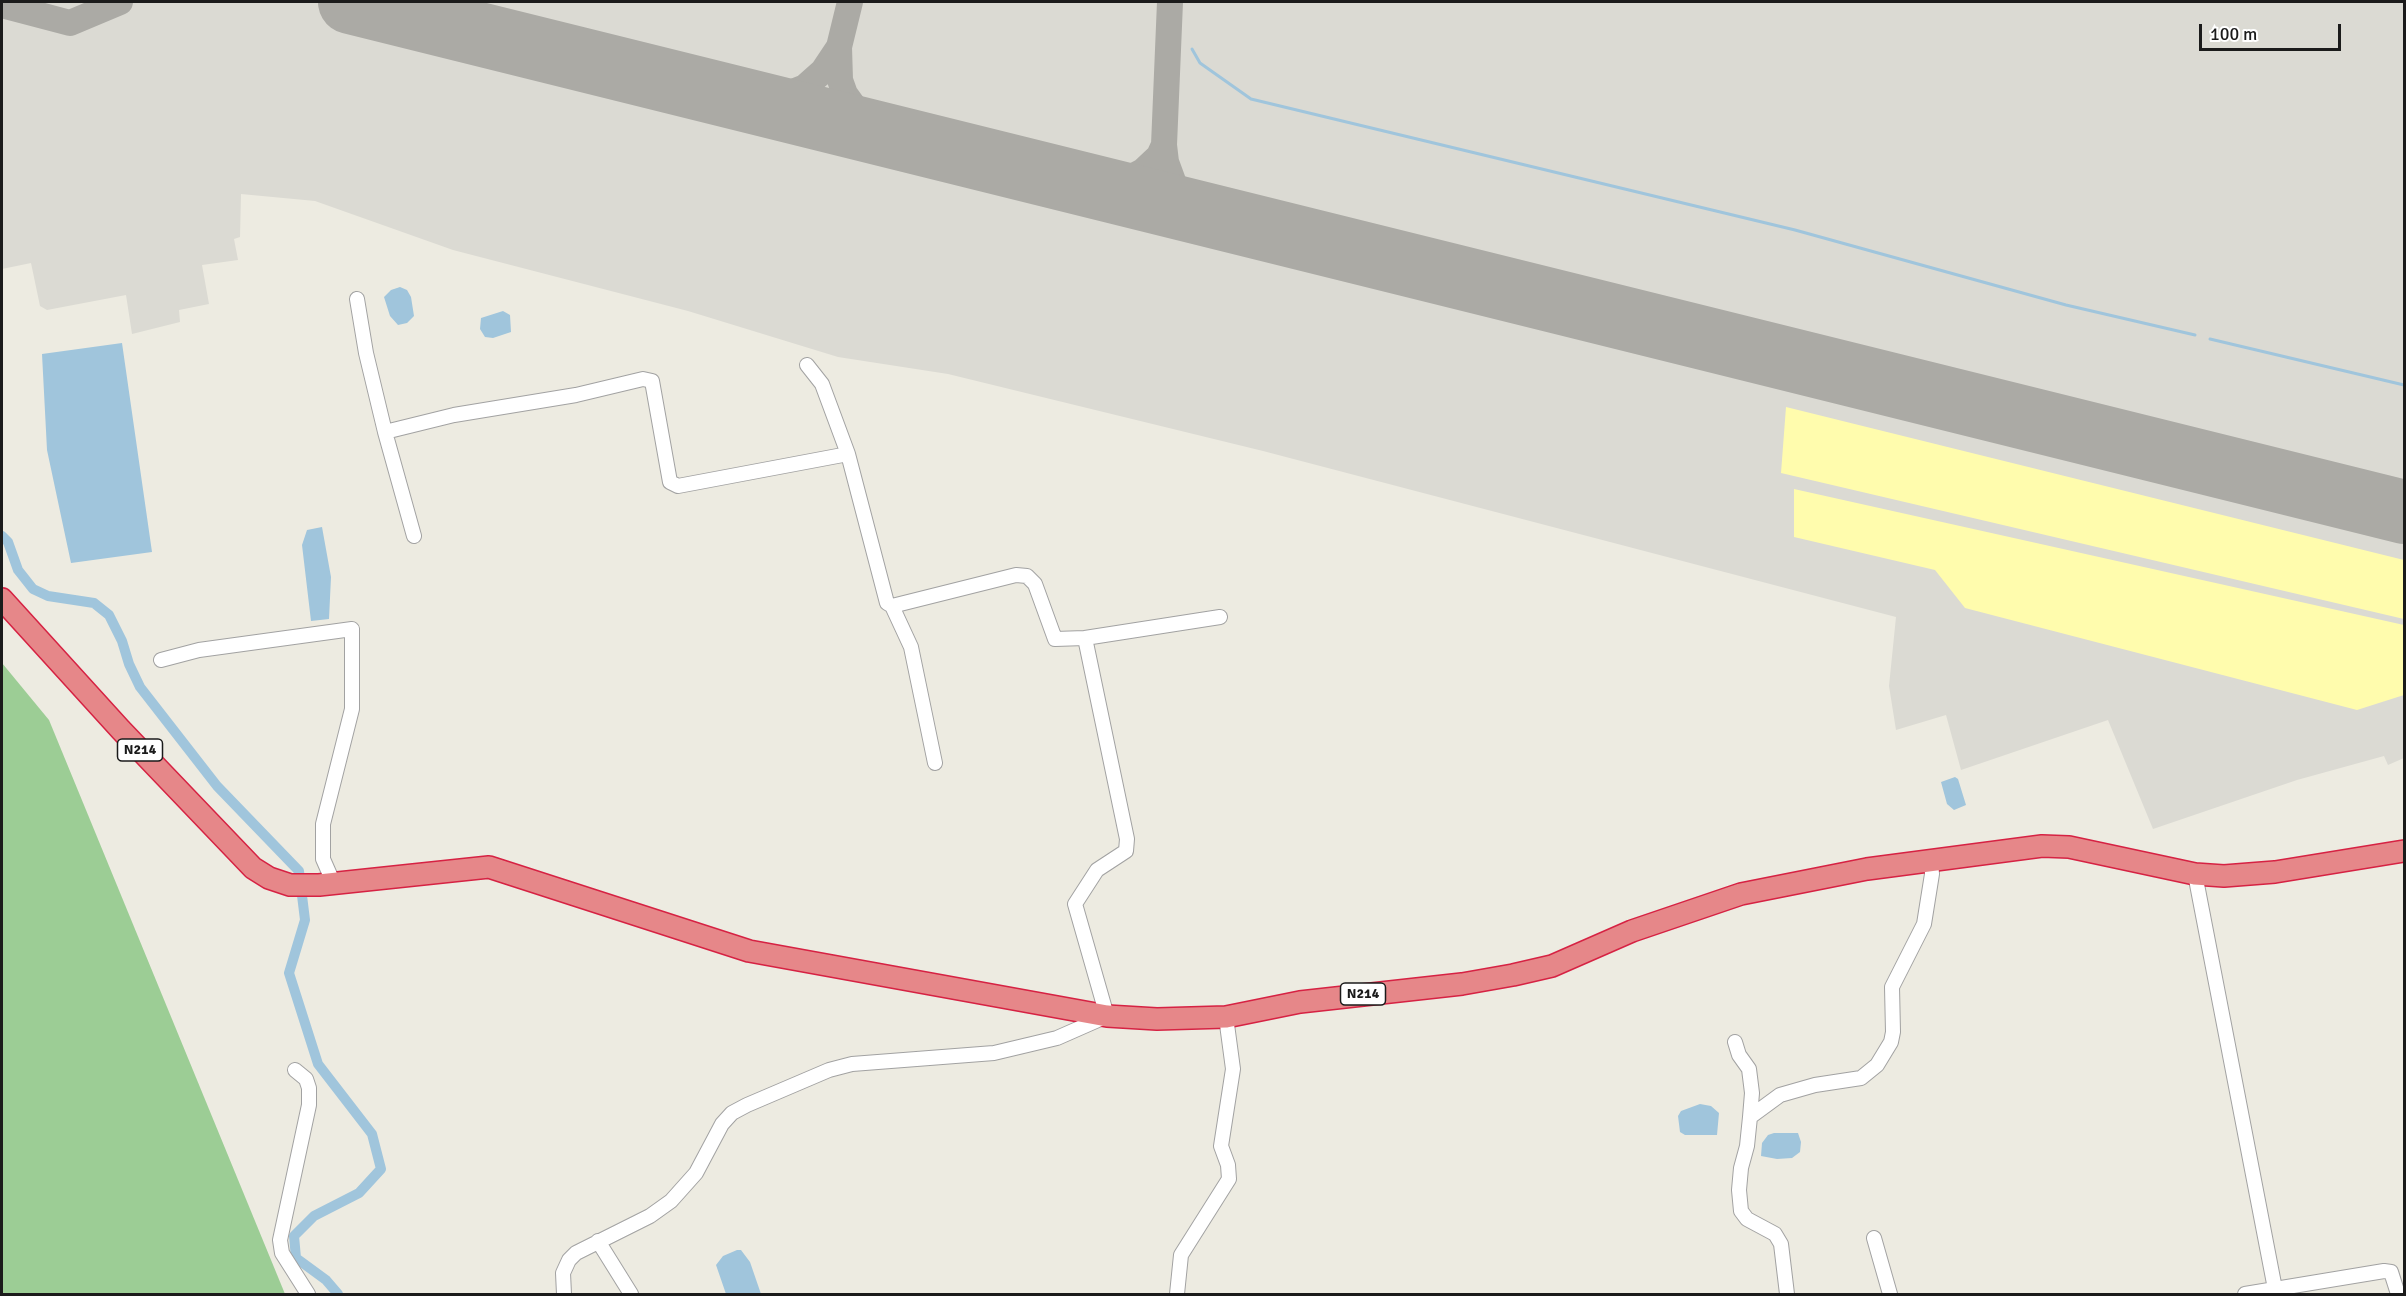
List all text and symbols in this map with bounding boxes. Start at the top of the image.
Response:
scale bar [2202,12,2344,50]
text: 100 m [2210,23,2257,45]
road number: N214 [118,739,162,761]
road number: N214 [1340,983,1386,1005]

